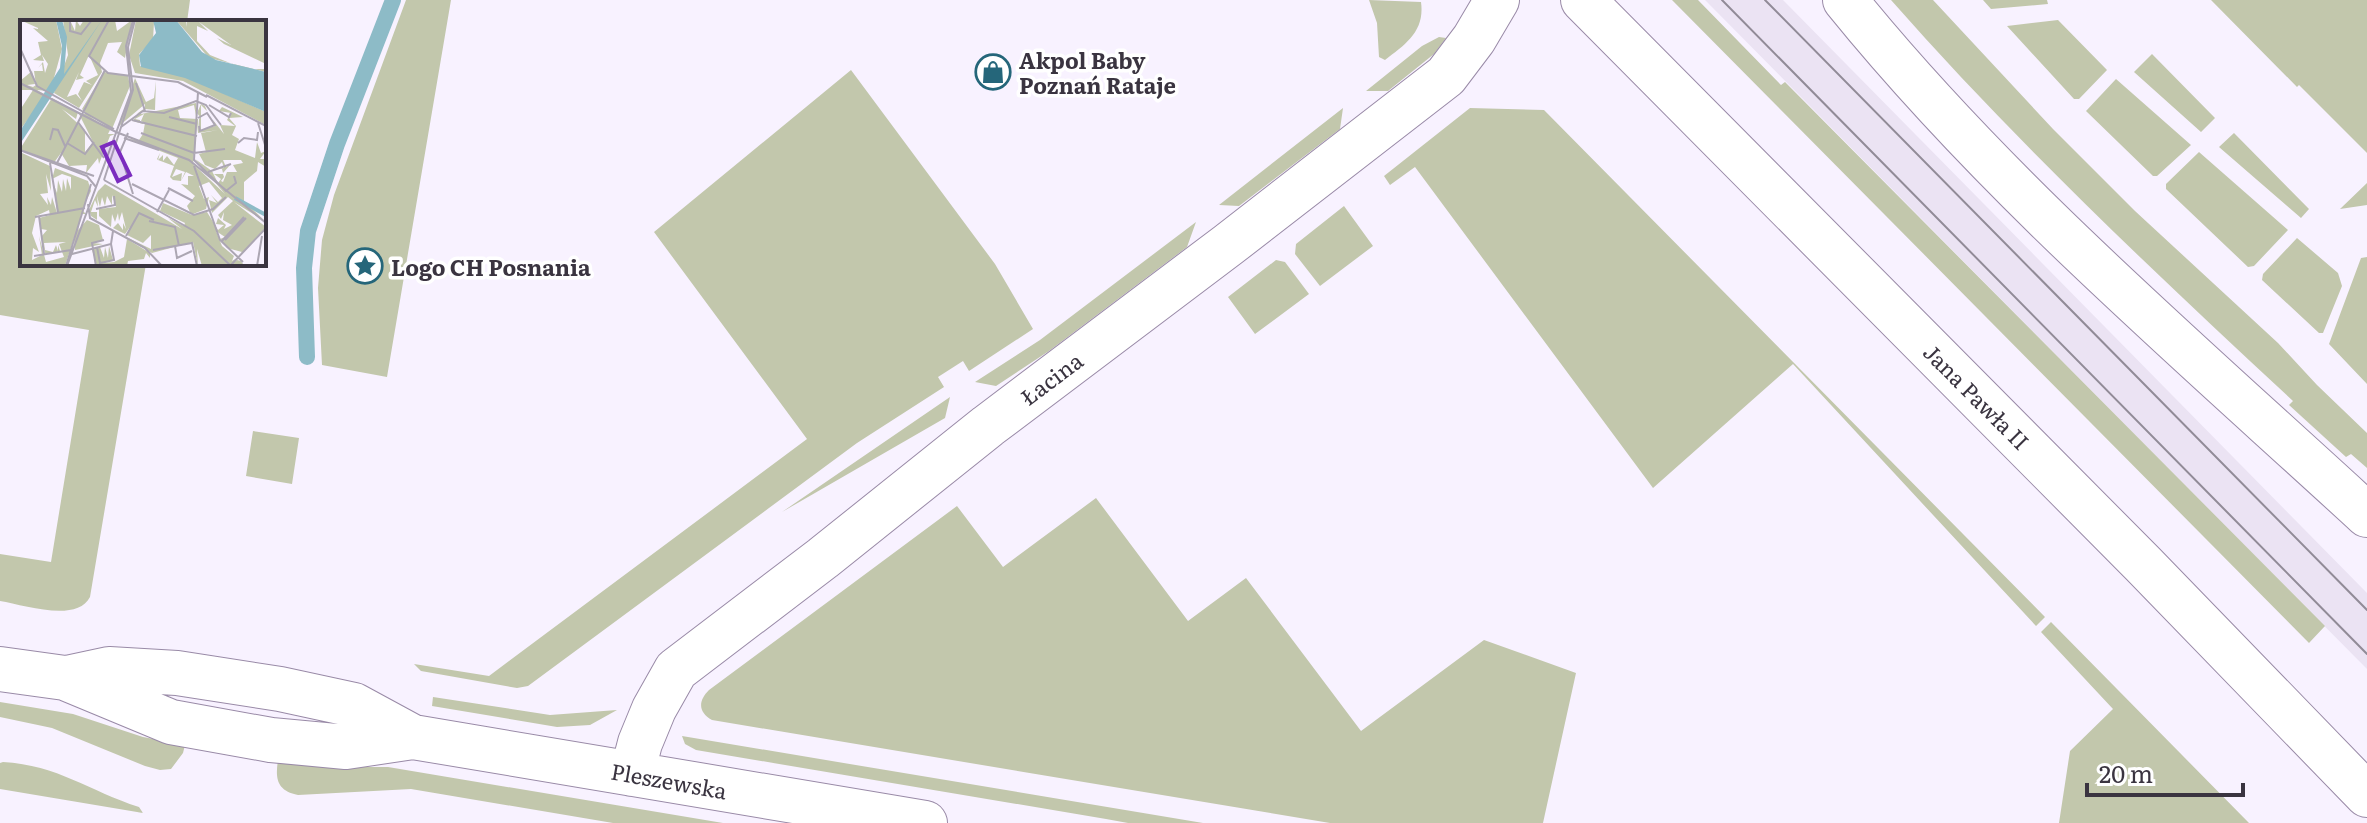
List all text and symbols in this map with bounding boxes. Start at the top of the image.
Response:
inset map [20,20,266,266]
place label: Akpol Baby Poznań Rataje [1019,43,1176,101]
shop icon: Akpol Baby Poznań Rataje [974,53,1012,91]
place icon: Logo CH Posnania [346,247,384,285]
place label: Logo CH Posnania [391,250,591,283]
street label: Jana Pawła II [1916,335,2038,457]
street label: Łacina [1013,344,1089,412]
scale bar [2087,747,2243,797]
street label: Pleszewska [608,754,730,806]
text: 20 m [2099,755,2153,790]

